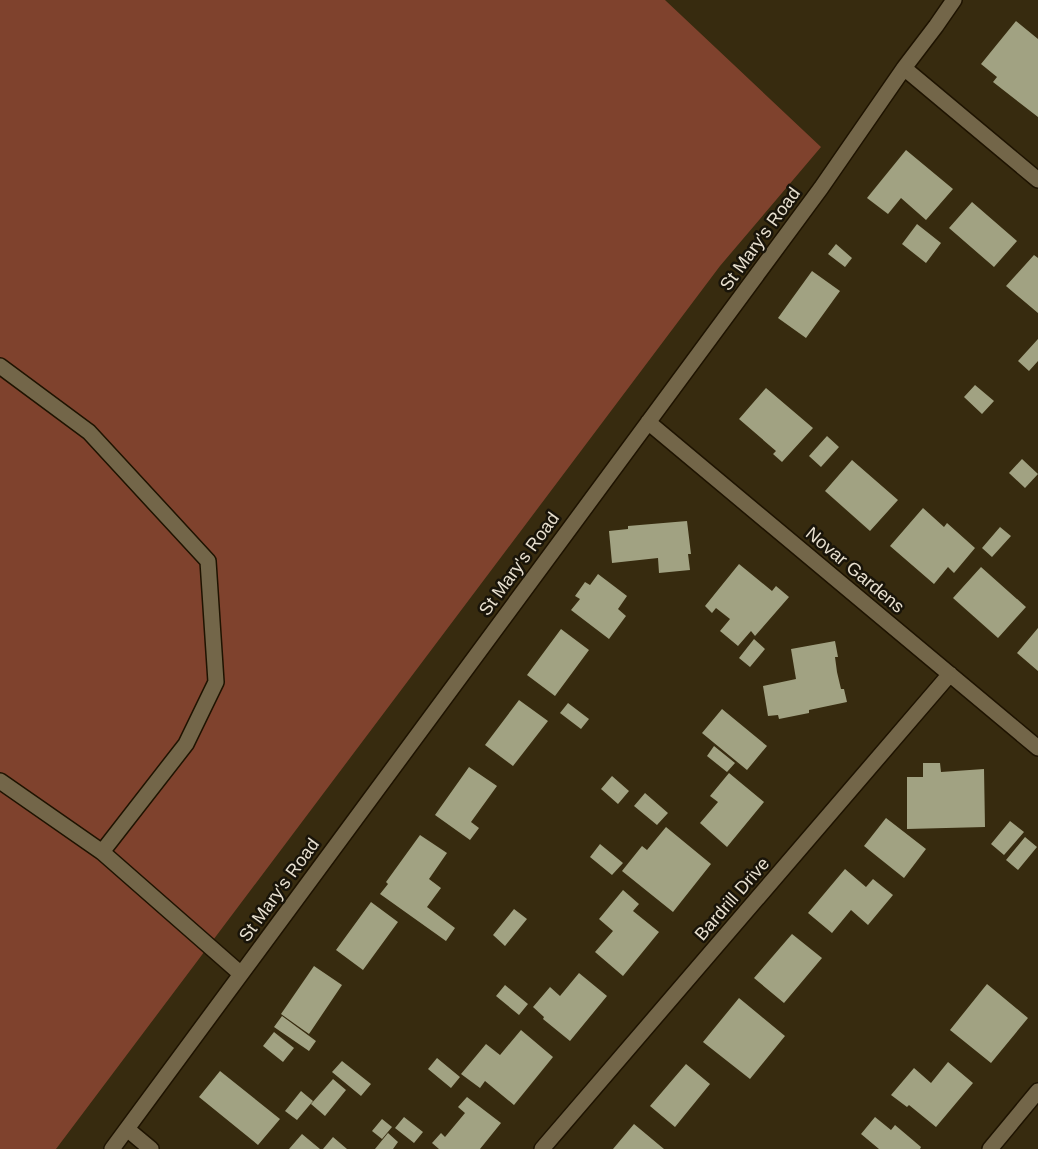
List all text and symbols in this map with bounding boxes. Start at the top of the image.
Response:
street label: St Mary's Road [716,184,804,294]
street label: St Mary's Road [475,509,563,619]
street label: Novar Gardens [802,523,908,617]
street label: St Mary's Road [235,835,323,945]
street label: Bardrill Drive [691,854,773,944]

